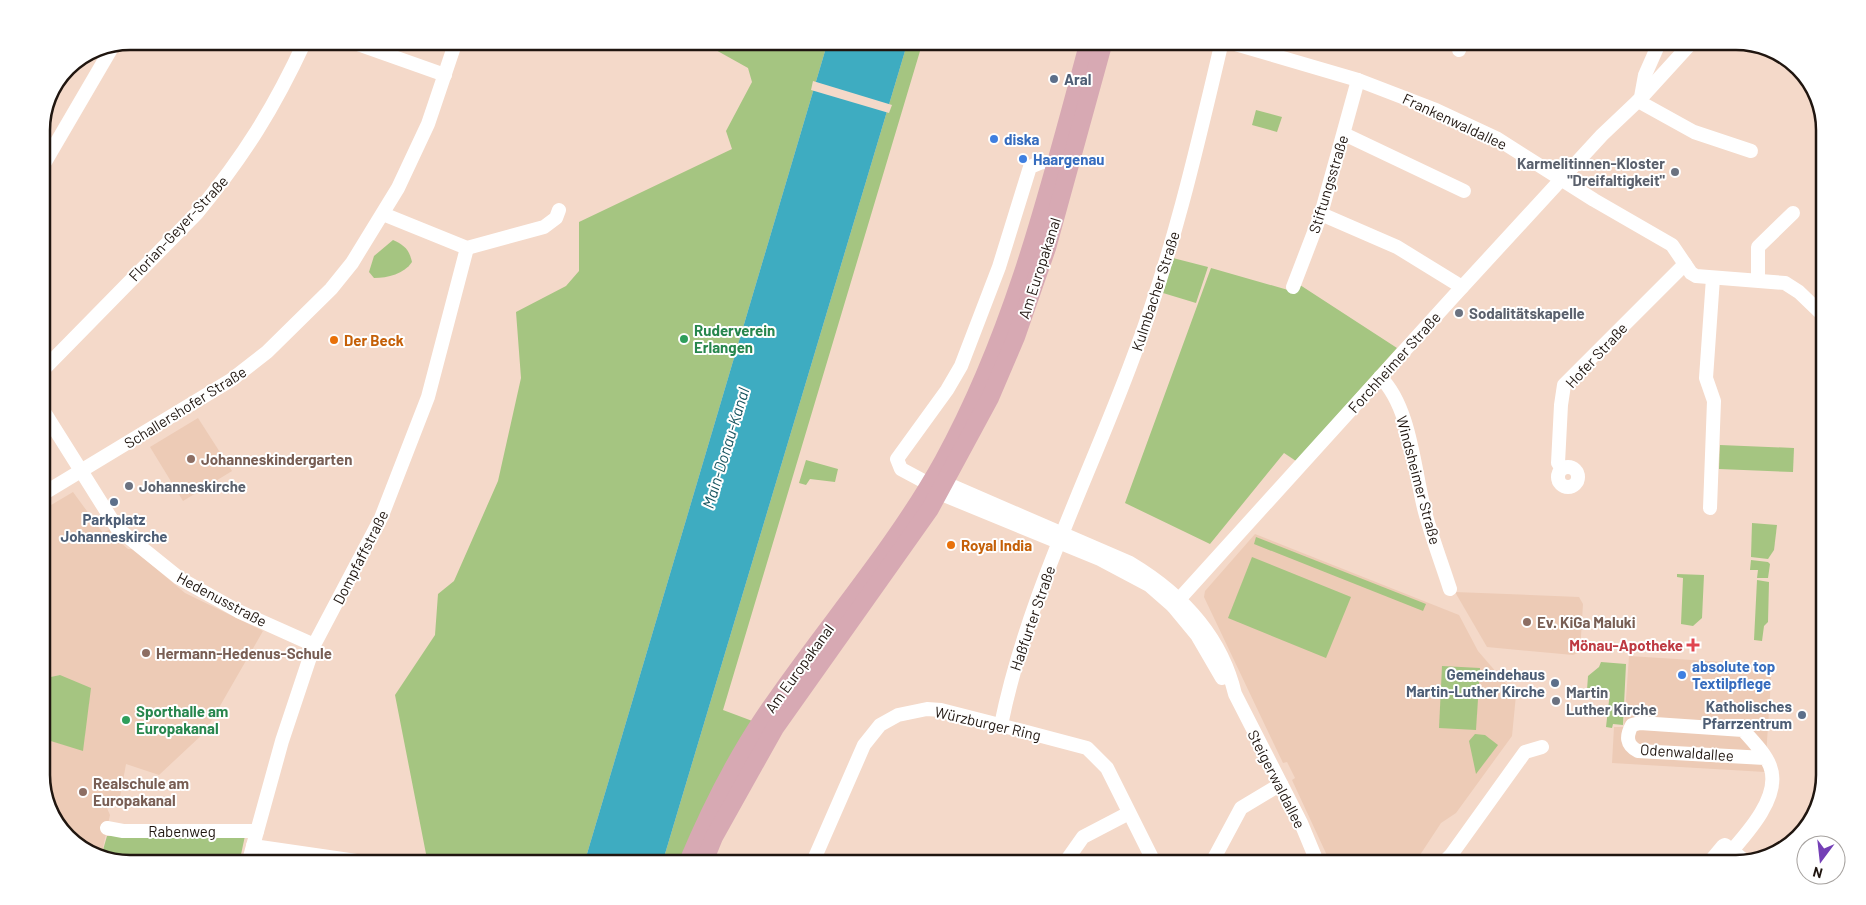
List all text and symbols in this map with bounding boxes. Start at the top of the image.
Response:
place label: Aral [1064,70,1091,88]
marker: Aral [1048,73,1060,85]
street label: Frankenwaldallee [1400,89,1510,153]
place label: diska [1004,130,1040,148]
marker: diska [988,133,1000,145]
street label: Stiftungsstraße [1304,133,1352,235]
place label: Haargenau [1033,150,1105,168]
marker: Haargenau [1017,153,1029,165]
place label: Karmelitinnen-Kloster "Dreifaltigkeit" [1517,154,1666,189]
marker: Karmelitinnen-Kloster "Dreifaltigkeit" [1669,166,1681,178]
street label: Florian-Geyer-Straße [124,172,232,284]
street label: Am Europakanal [1014,215,1064,321]
street label: Kulmbacher Straße [1127,229,1183,353]
place label: Sodalitätskapelle [1469,304,1585,322]
marker: Sodalitätskapelle [1453,307,1465,319]
street label: Forchheimer Straße [1344,308,1444,416]
street label: Hofer Straße [1561,319,1631,391]
place label: Ruderverein Erlangen [694,321,775,356]
place label: Der Beck [344,331,404,349]
marker: Ruderverein Erlangen [678,333,690,345]
marker: Der Beck [328,334,340,346]
street label: Schallershofer Straße [121,362,249,452]
water label: Main-Donau-Kanal [698,385,753,511]
street label: Windsheimer Straße [1393,414,1445,546]
place label: Johanneskindergarten [201,450,352,468]
marker: Johanneskindergarten [185,453,197,465]
place label: Johanneskirche [139,477,246,495]
marker: Johanneskirche [123,480,135,492]
marker: Parkplatz Johanneskirche [108,496,120,508]
street label: Dompfaffstraße [329,507,391,607]
place label: Parkplatz Johanneskirche [61,510,167,545]
place label: Royal India [961,536,1032,554]
marker: Royal India [945,539,957,551]
street label: Haßfurter Straße [1006,563,1058,673]
street label: Hedenusstraße [174,568,270,630]
place label: Ev. KiGa Maluki [1537,613,1636,631]
marker: Ev. KiGa Maluki [1521,616,1533,628]
street label: Am Europakanal [761,620,837,716]
place label: Mönau-Apotheke [1569,636,1683,654]
marker: Mönau-Apotheke [1687,639,1699,651]
place label: Hermann-Hedenus-Schule [156,644,332,662]
marker: Hermann-Hedenus-Schule [140,647,152,659]
place label: absolute top Textilpflege [1692,657,1775,692]
place label: Gemeindehaus Martin-Luther Kirche [1406,665,1545,700]
marker: absolute top Textilpflege [1676,669,1688,681]
marker: Gemeindehaus Martin-Luther Kirche [1549,677,1561,689]
place label: Martin Luther Kirche [1566,683,1657,718]
marker: Martin Luther Kirche [1550,695,1562,707]
place label: Katholisches Pfarrzentrum [1702,697,1792,732]
place label: Sporthalle am Europakanal [136,702,228,737]
street label: Würzburger Ring [933,702,1043,744]
marker: Katholisches Pfarrzentrum [1796,709,1808,721]
marker: Sporthalle am Europakanal [120,714,132,726]
street label: Steigerwaldallee [1244,727,1310,831]
street label: Odenwaldallee [1640,740,1734,764]
place label: Realschule am Europakanal [93,774,189,809]
marker: Realschule am Europakanal [77,786,89,798]
street label: Rabenweg [148,822,216,840]
north arrow [1796,835,1846,885]
text: N [1811,864,1824,882]

